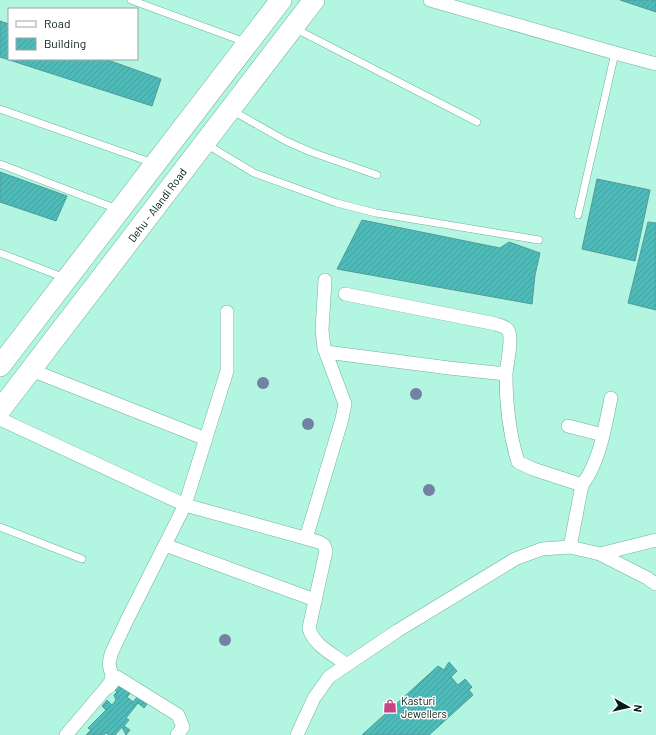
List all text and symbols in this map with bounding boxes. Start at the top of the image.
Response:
legend [8,8,138,60]
text: Road [44,16,71,30]
text: Building [44,36,86,50]
street label: Dehu - Alandi Road [125,165,189,245]
north arrow [608,687,648,727]
place label: Kasturi Jewellers [401,694,447,720]
shop icon: Kasturi Jewellers [382,698,398,714]
text: N [631,704,645,713]

